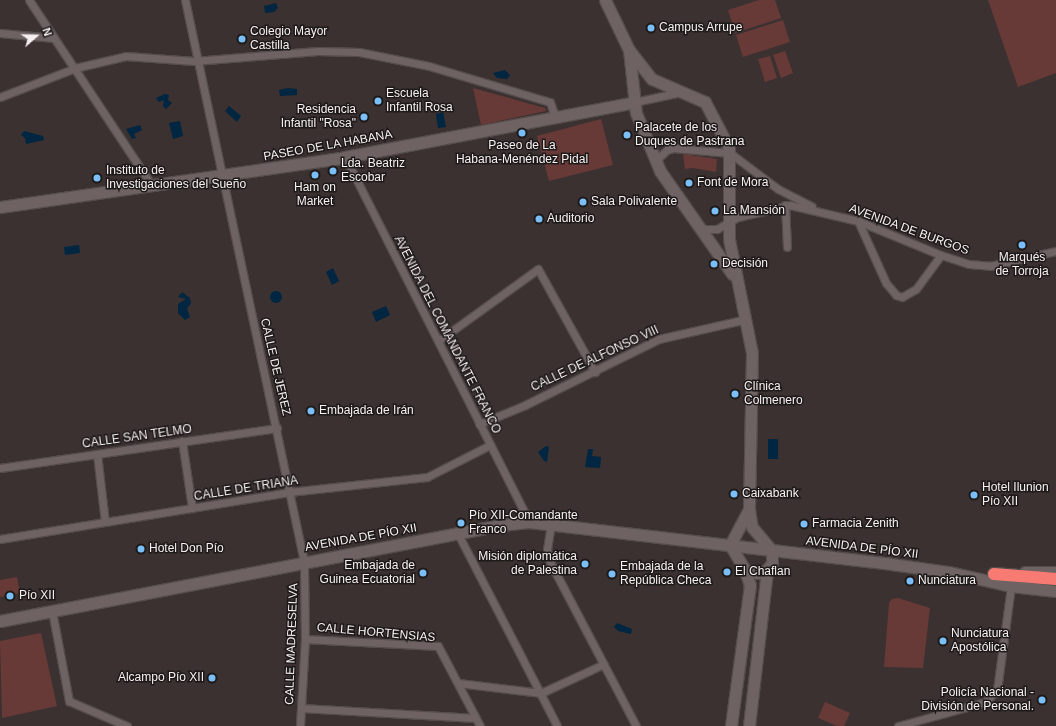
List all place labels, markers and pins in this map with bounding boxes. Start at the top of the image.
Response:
place label: Campus Arrupe [659,21,743,35]
marker: Campus Arrupe [646,23,656,33]
place label: Colegio Mayor Castilla [250,25,327,53]
marker: Colegio Mayor Castilla [237,34,247,44]
place label: Escuela Infantil Rosa [386,87,453,115]
marker: Escuela Infantil Rosa [373,96,383,106]
place label: Residencia Infantil "Rosa" [281,103,356,131]
marker: Residencia Infantil "Rosa" [359,112,369,122]
place label: Palacete de los Duques de Pastrana [635,121,744,149]
marker: Paseo de La Habana-Menéndez Pidal [517,128,527,138]
marker: Palacete de los Duques de Pastrana [622,130,632,140]
place label: Paseo de La Habana-Menéndez Pidal [456,139,588,167]
place label: Lda. Beatriz Escobar [341,157,405,185]
place label: Instituto de Investigaciones del Sueño [106,164,246,192]
marker: Lda. Beatriz Escobar [328,166,338,176]
marker: Ham on Market [310,170,320,180]
marker: Instituto de Investigaciones del Sueño [91,172,103,184]
place label: Font de Mora [697,176,768,190]
marker: Font de Mora [684,178,694,188]
place label: Ham on Market [294,181,336,209]
place label: Sala Polivalente [591,195,677,209]
marker: Sala Polivalente [578,197,588,207]
place label: La Mansión [723,204,785,218]
marker: La Mansión [710,206,720,216]
place label: Auditorio [547,212,594,226]
marker: Auditorio [534,214,544,224]
marker: Marqués de Torroja [1017,240,1027,250]
place label: Marqués de Torroja [995,251,1049,279]
place label: Decisión [722,257,768,271]
marker: Decisión [709,259,719,269]
place label: Clínica Colmenero [744,380,803,408]
marker: Clínica Colmenero [729,388,741,400]
place label: Embajada de Irán [319,404,414,418]
marker: Embajada de Irán [306,406,316,416]
place label: Hotel Ilunion Pío XII [982,481,1049,509]
place label: Caixabank [742,487,799,501]
marker: Caixabank [729,489,739,499]
marker: Hotel Ilunion Pío XII [969,490,979,500]
place label: Pío XII-Comandante Franco [469,509,578,537]
place label: Farmacia Zenith [812,517,899,531]
marker: Pío XII-Comandante Franco [456,518,466,528]
marker: Farmacia Zenith [799,519,809,529]
place label: Hotel Don Pío [149,542,224,556]
marker: Hotel Don Pío [136,544,146,554]
place label: Misión diplomática de Palestina [478,550,577,578]
place label: Embajada de Guinea Ecuatorial [320,559,415,587]
marker: Misión diplomática de Palestina [580,559,590,569]
place label: Embajada de la República Checa [620,560,711,588]
place label: El Chaflan [735,565,790,579]
marker: El Chaflan [722,567,732,577]
marker: Embajada de Guinea Ecuatorial [418,568,428,578]
marker: Embajada de la República Checa [607,569,617,579]
place label: Nunciatura [918,574,976,588]
marker: Nunciatura [905,576,915,586]
place label: Pío XII [19,589,55,603]
marker: Pío XII [4,590,16,602]
place label: Nunciatura Apostólica [951,627,1009,655]
marker: Nunciatura Apostólica [938,636,948,646]
place label: Alcampo Pío XII [118,671,204,685]
marker: Alcampo Pío XII [207,673,217,683]
place label: Policía Nacional - División de Personal. [921,686,1034,714]
marker: Policía Nacional - División de Personal. [1037,695,1047,705]

